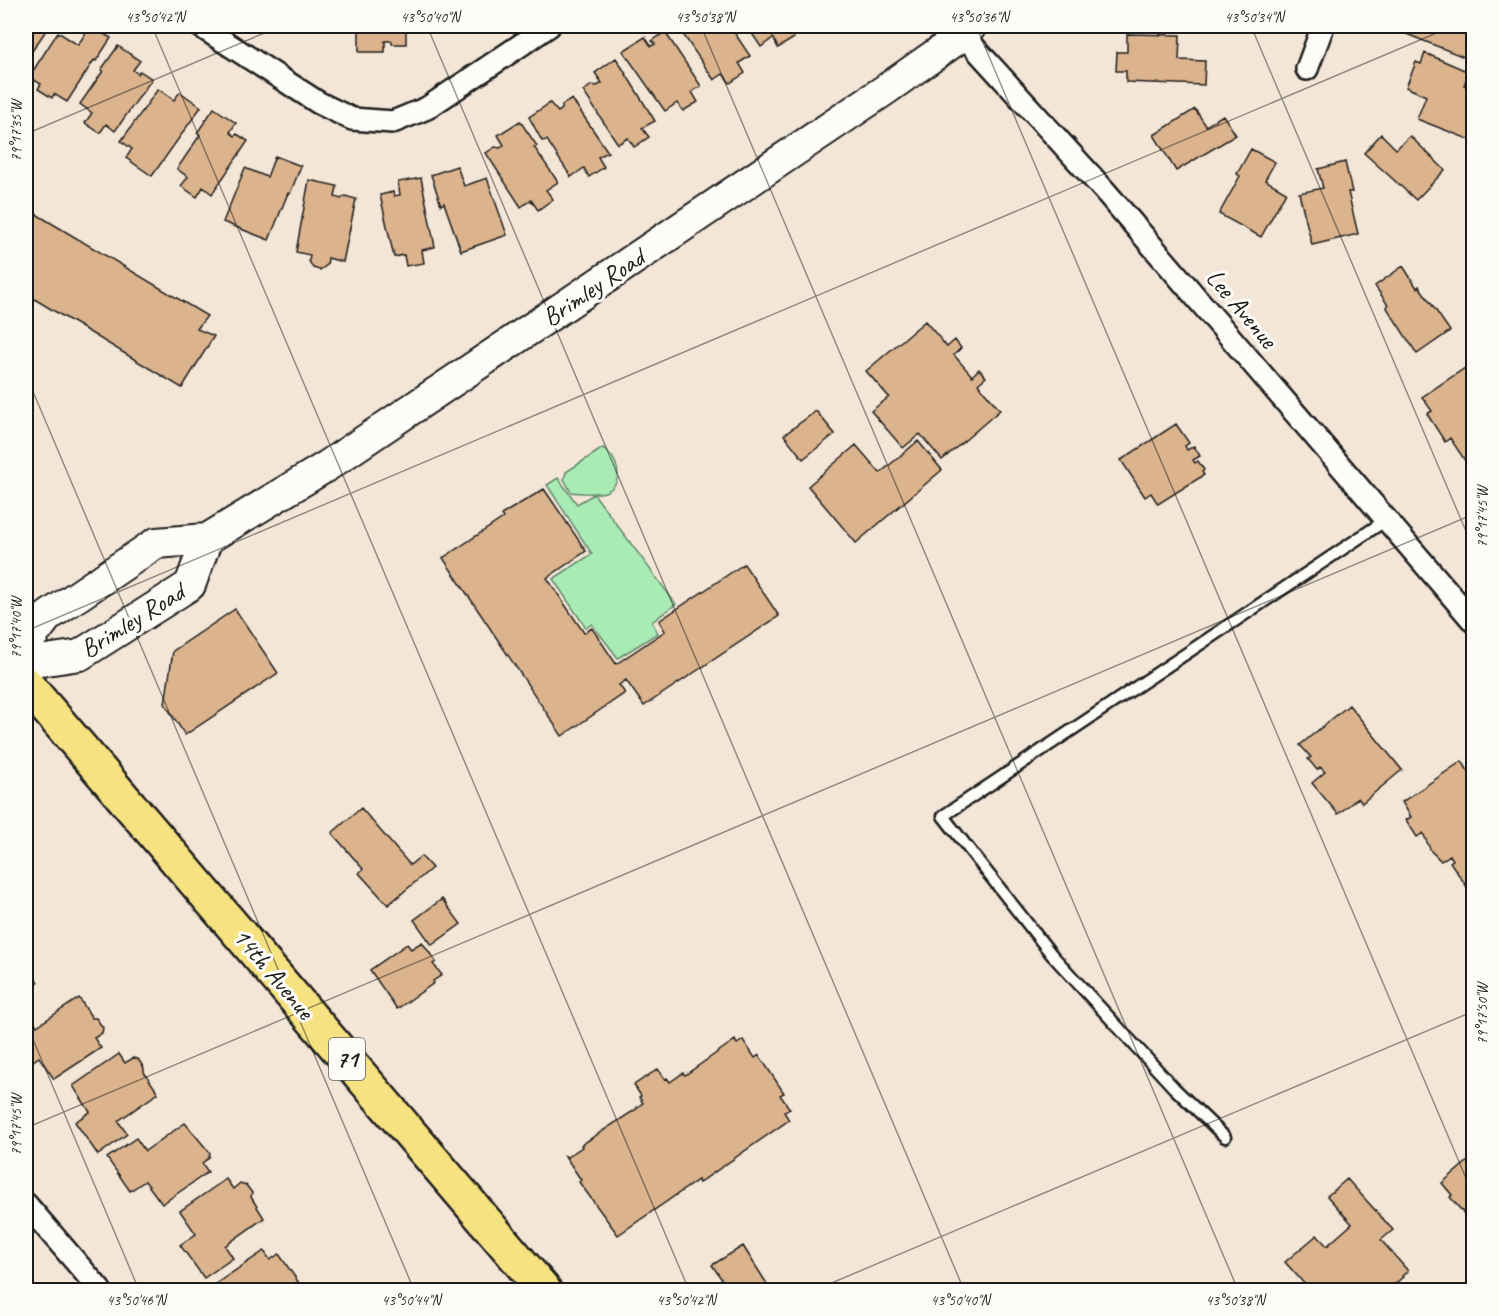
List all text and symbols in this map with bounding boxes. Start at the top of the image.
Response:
text: 43°50'42"N [125,8,188,27]
text: 43°50'40"N [400,8,463,27]
text: 43°50'38"N [675,8,738,27]
text: 43°50'36"N [949,8,1012,27]
text: 43°50'34"N [1224,8,1287,27]
text: 79°17'35"W [7,97,26,161]
street label: Brimley Road [536,239,654,334]
street label: Lee Avenue [1199,262,1285,356]
text: 79°17'45"W [1473,483,1492,547]
street label: Brimley Road [74,574,194,665]
text: 79°17'40"W [7,594,26,658]
street label: 14th Avenue [226,921,323,1027]
text: 79°17'50"W [1473,980,1492,1044]
road number: 71 [329,1038,365,1080]
text: 79°17'45"W [7,1091,26,1155]
text: 43°50'46"N [106,1291,169,1310]
text: 43°50'44"N [381,1291,444,1310]
text: 43°50'42"N [656,1291,719,1310]
text: 43°50'40"N [930,1291,993,1310]
text: 43°50'38"N [1205,1291,1268,1310]

